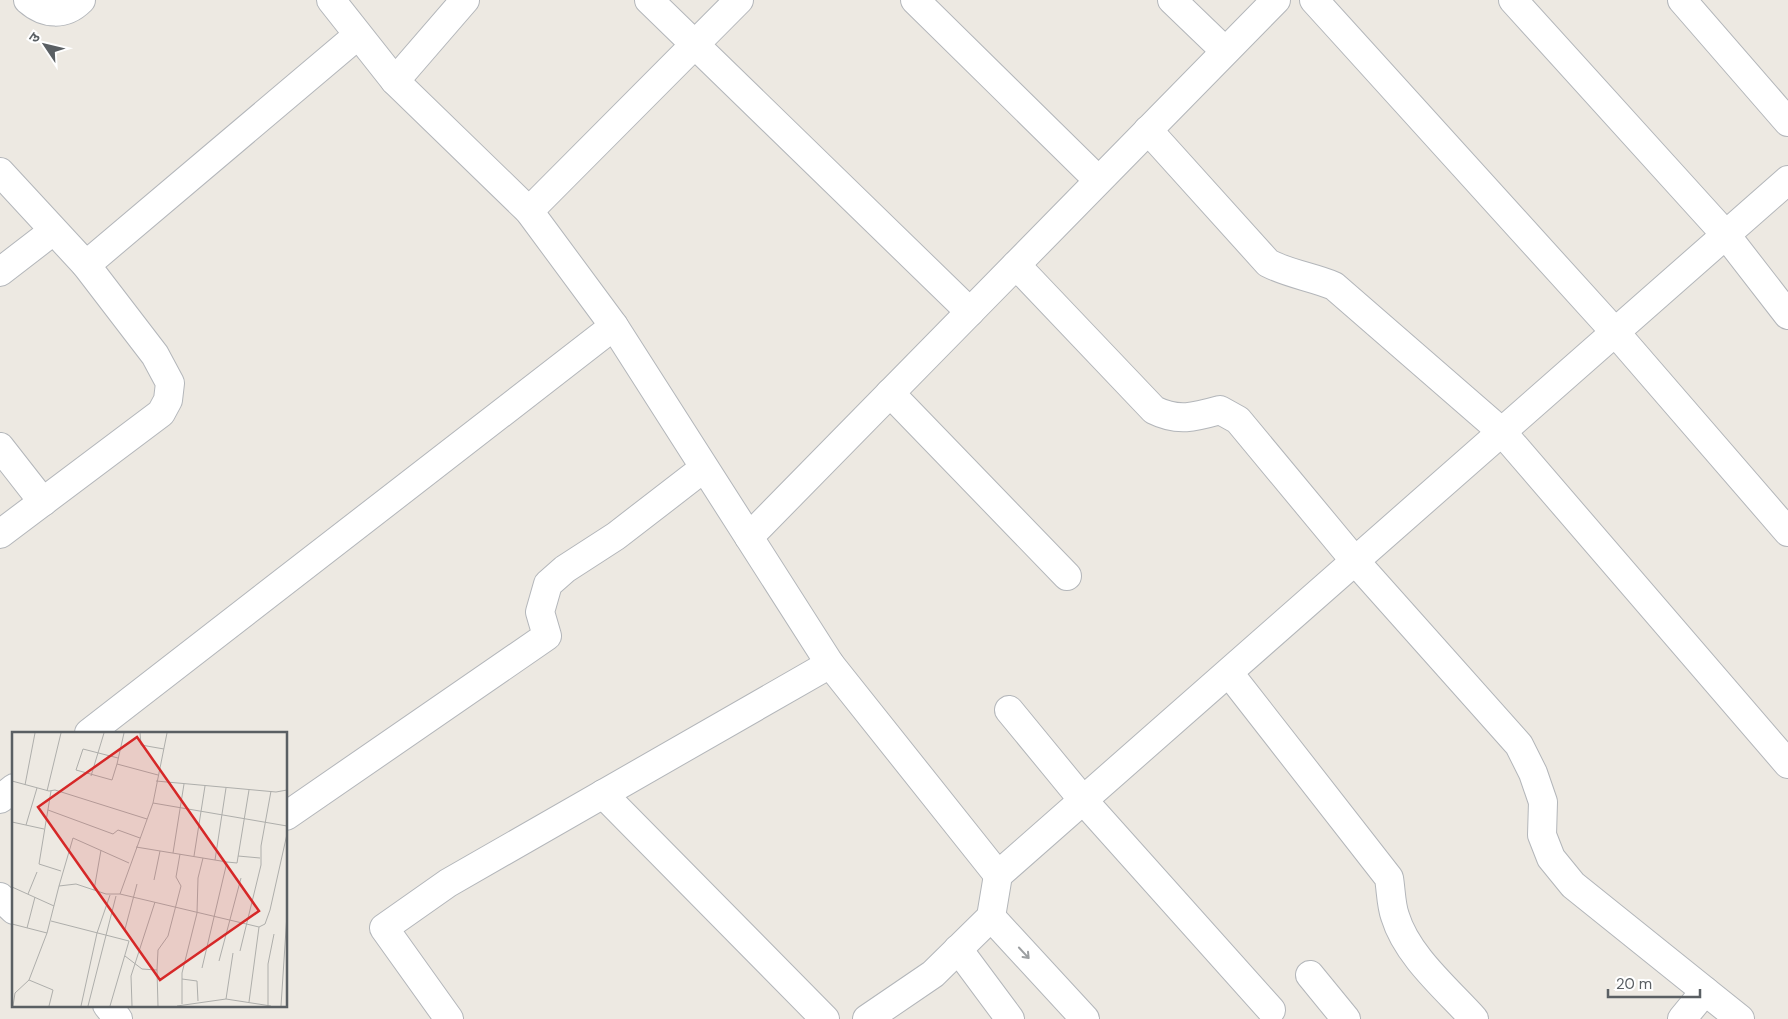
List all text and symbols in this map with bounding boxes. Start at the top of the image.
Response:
north arrow [20,20,70,70]
text: उ [25,28,45,46]
inset map [12,732,288,1006]
one-way arrow [1018,946,1029,959]
scale bar [1608,966,1700,998]
text: 20 m [1616,974,1652,994]

